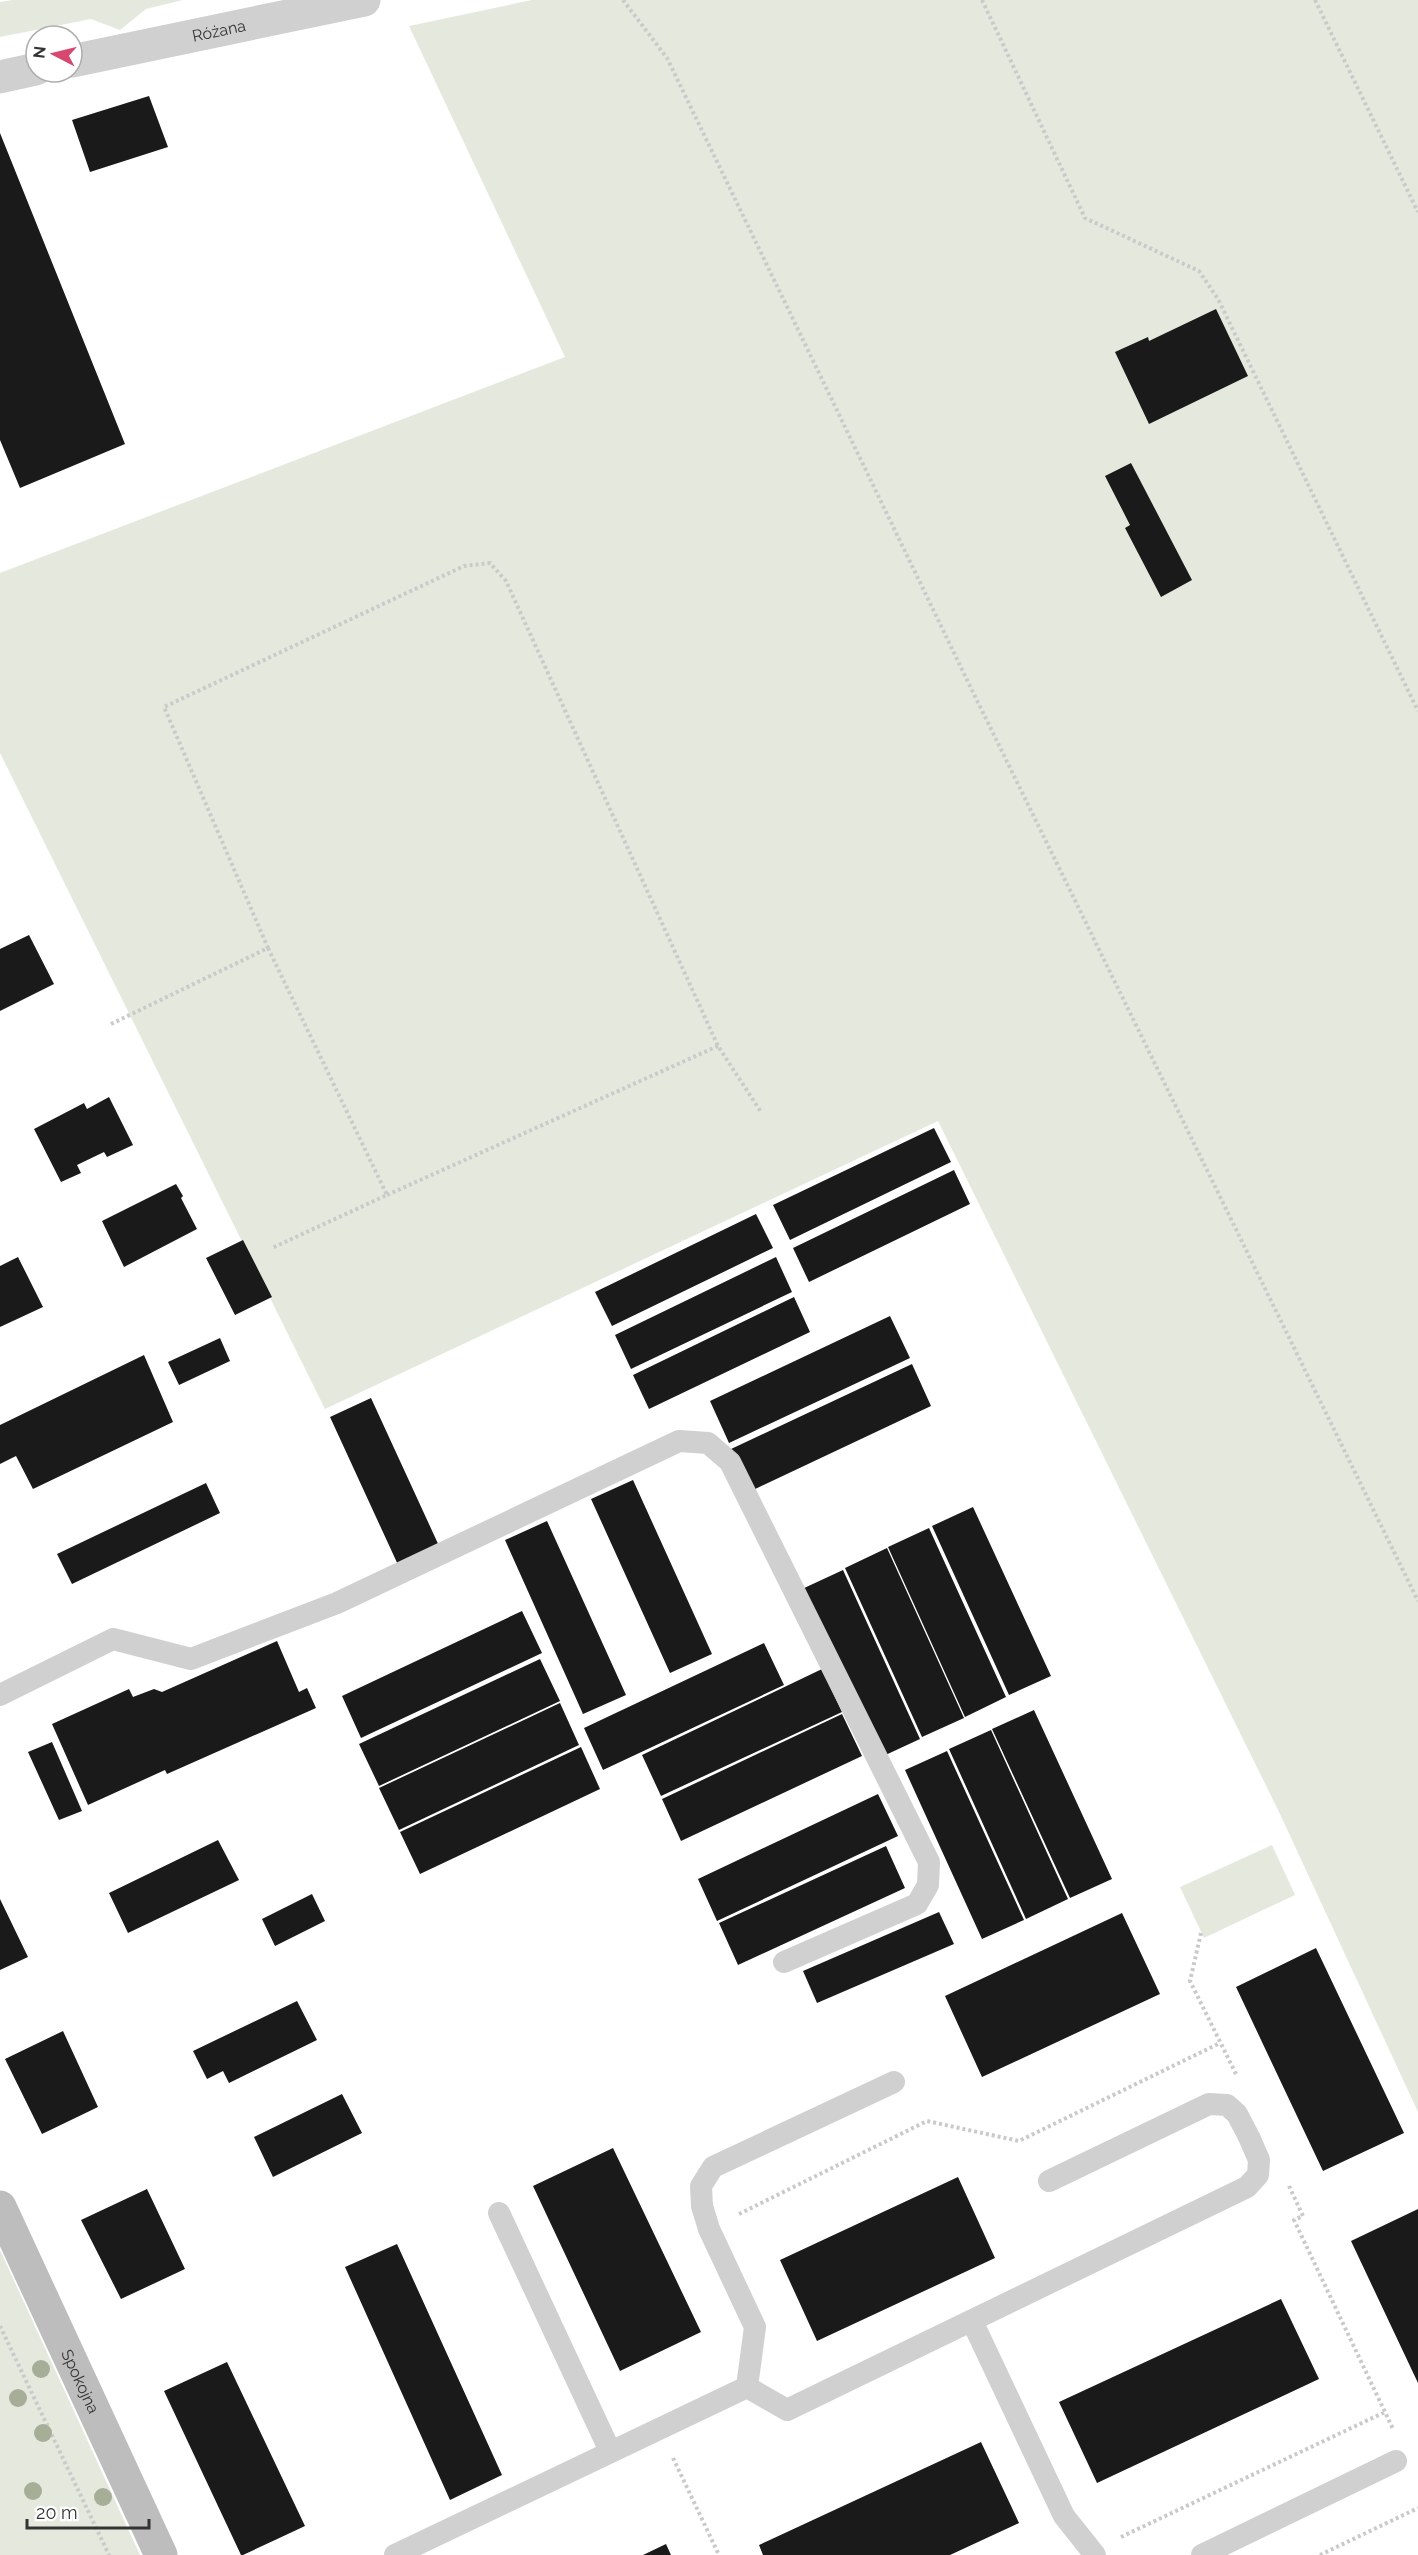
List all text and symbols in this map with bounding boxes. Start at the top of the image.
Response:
street label: Różana [190,15,247,45]
north arrow [24,24,84,84]
text: N [29,45,50,59]
street label: Spokojna [58,2346,104,2416]
scale bar [27,2492,148,2530]
text: 20 m [36,2502,78,2523]

